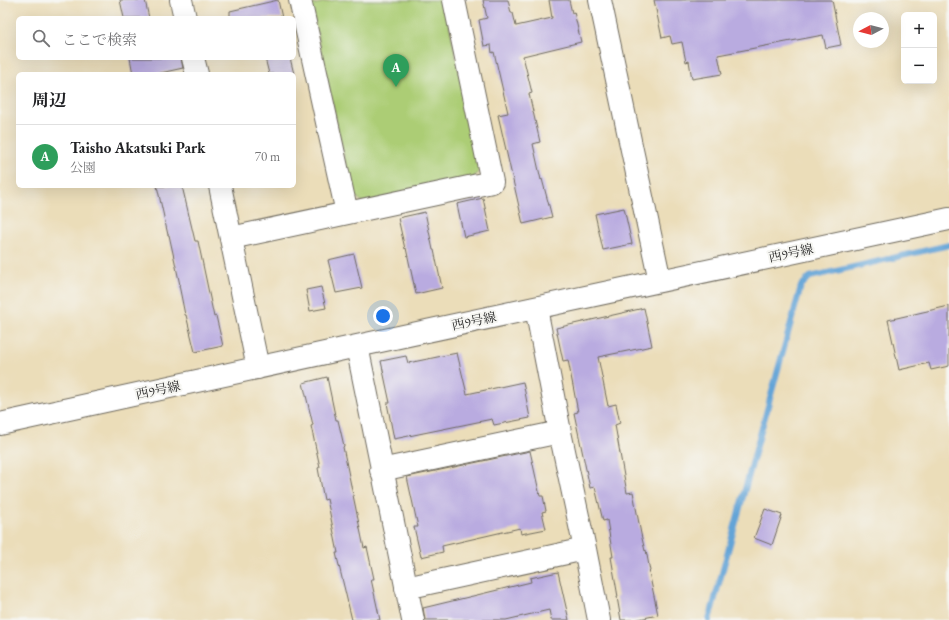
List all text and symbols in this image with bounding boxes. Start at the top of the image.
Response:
north arrow [853,12,889,48]
map controls [901,12,937,84]
button: + [901,12,937,48]
search box [16,16,296,60]
icon: search [30,27,52,49]
text: ここで検索 [62,30,137,49]
button: − [901,48,937,84]
pin: A [383,54,409,87]
text: 周辺 [32,89,66,111]
text: Taisho Akatsuki Park [70,138,205,157]
text: A [40,148,50,165]
text: 70 m [255,148,280,165]
text: 公園 [70,159,96,176]
street label: 西9号線 [767,240,815,266]
your location [373,306,393,326]
street label: 西9号線 [450,308,498,334]
street label: 西9号線 [134,377,182,403]

